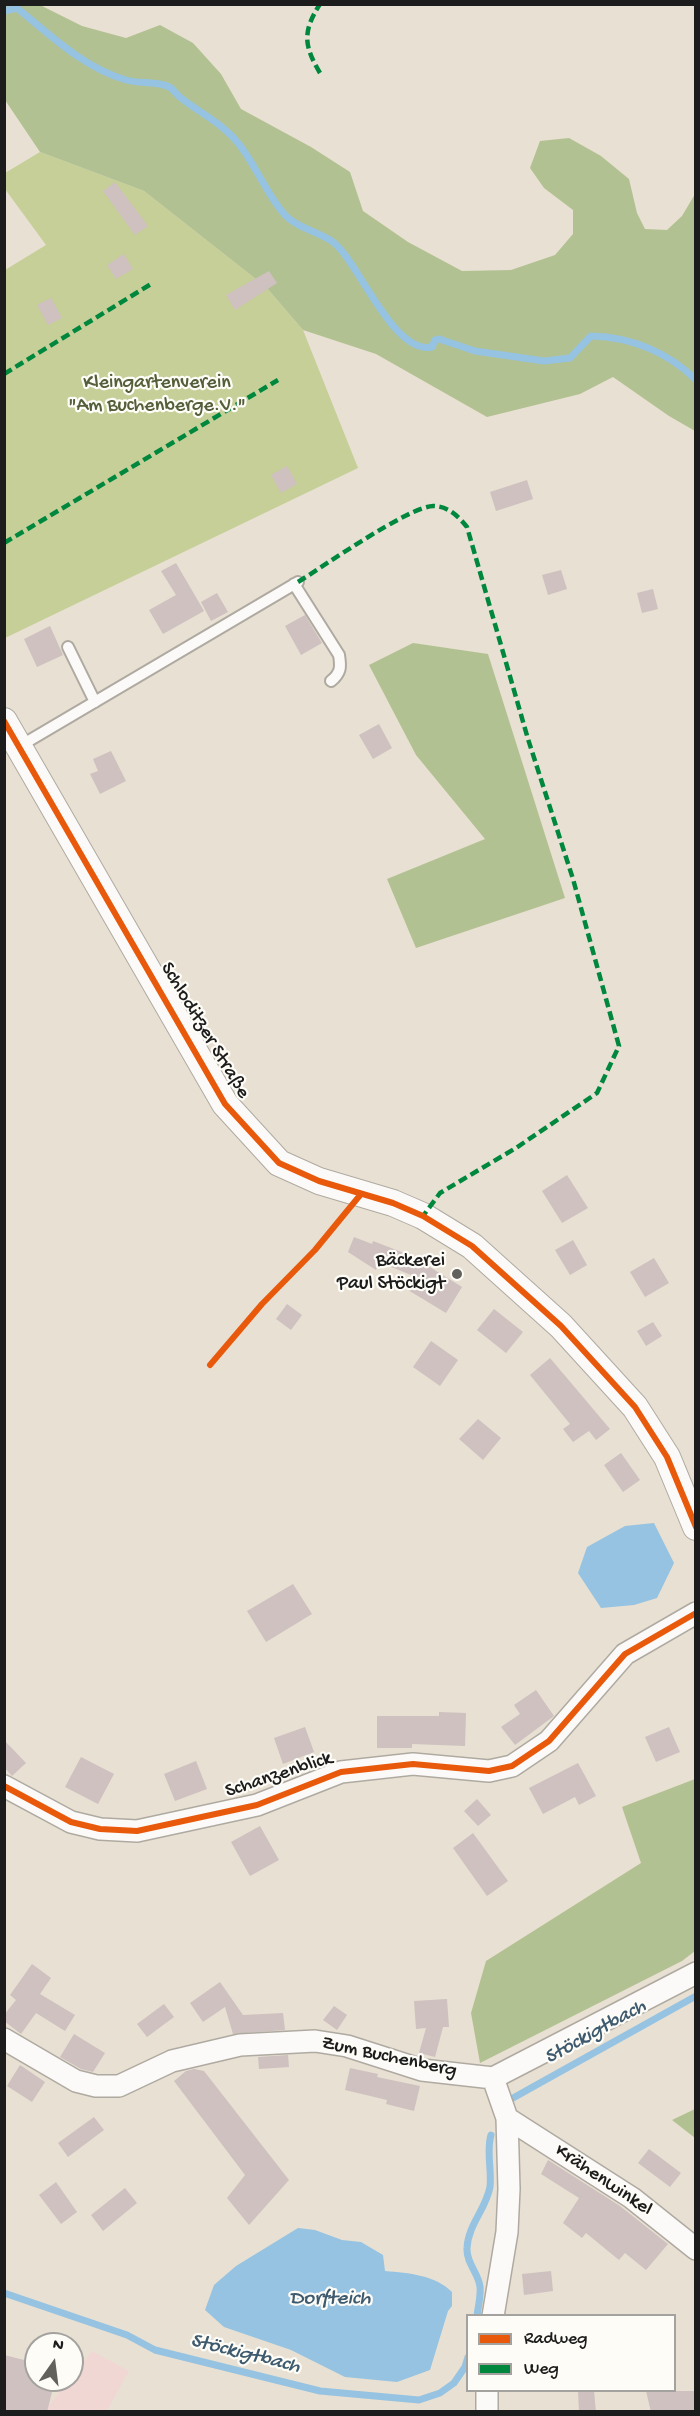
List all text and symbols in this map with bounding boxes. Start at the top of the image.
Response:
park label: Kleingartenverein "Am Buchenberge.V." [68,372,246,419]
street label: Schloditzer Straße [154,958,254,1104]
place label: Bäckerei Paul Stöckigt [337,1250,445,1297]
marker: Bäckerei Paul Stöckigt [450,1267,464,1281]
street label: Schanzenblick [222,1747,336,1805]
water label: Stöckigtbach [541,1995,651,2071]
street label: Zum Buchenberg [319,2032,459,2084]
street label: Krähenwinkel [550,2140,656,2222]
water label: Dorfteich [290,2287,370,2313]
legend [466,2314,676,2392]
water label: Stöckigtbach [188,2329,302,2381]
text: Radweg [524,2329,587,2350]
north arrow [24,2332,84,2392]
text: N [51,2336,65,2356]
text: Weg [524,2359,559,2380]

